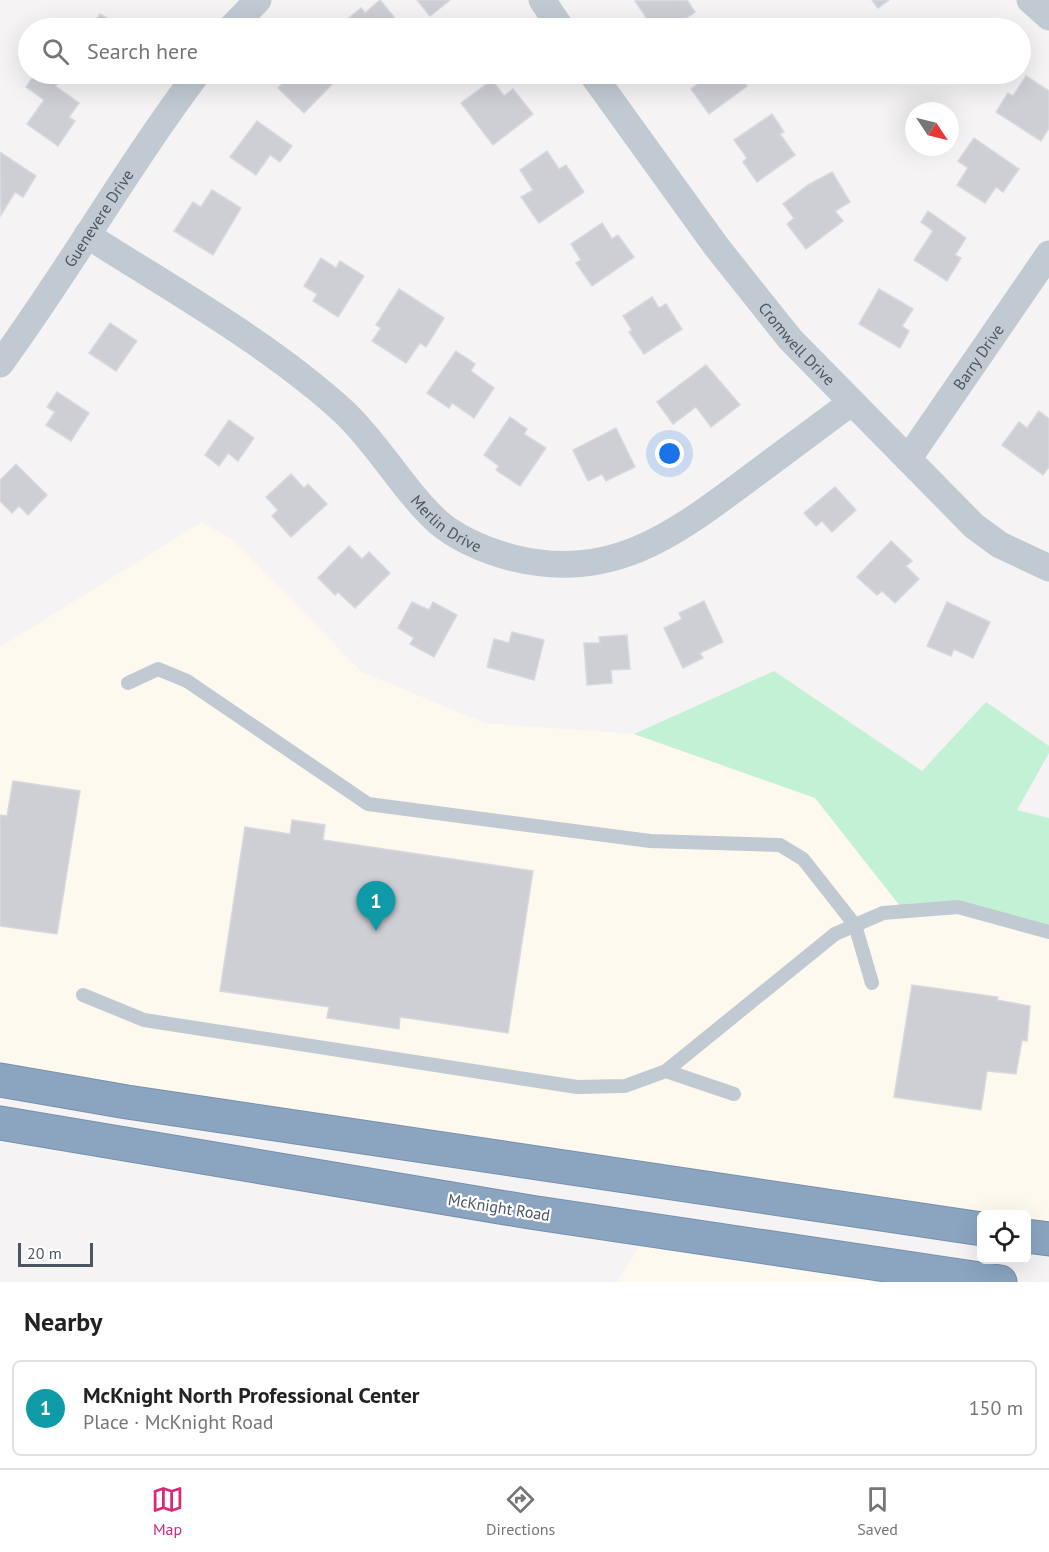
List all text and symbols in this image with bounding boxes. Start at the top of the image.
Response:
search box [18,18,1031,84]
icon: search [39,35,72,68]
text: Search here [87,37,198,65]
north arrow [905,102,959,156]
street label: Guenevere Drive [59,165,138,271]
street label: Cromwell Drive [754,298,840,389]
street label: Barry Drive [949,320,1008,394]
your location [655,439,684,468]
street label: Merlin Drive [407,490,485,556]
pin: 1 [356,882,395,931]
street label: McKnight Road [447,1189,551,1225]
map controls [977,1210,1031,1264]
button: locate [977,1210,1031,1264]
scale bar [18,1240,93,1268]
text: 20 m [27,1243,62,1263]
text: Nearby [24,1305,102,1338]
text: McKnight North Professional Center [83,1381,420,1409]
text: 1 [40,1395,51,1421]
text: 150 m [969,1395,1023,1421]
text: Place · McKnight Road [83,1409,274,1435]
tab: Map [151,1483,184,1539]
tab: Directions [486,1483,555,1539]
tab: Saved [857,1483,898,1539]

